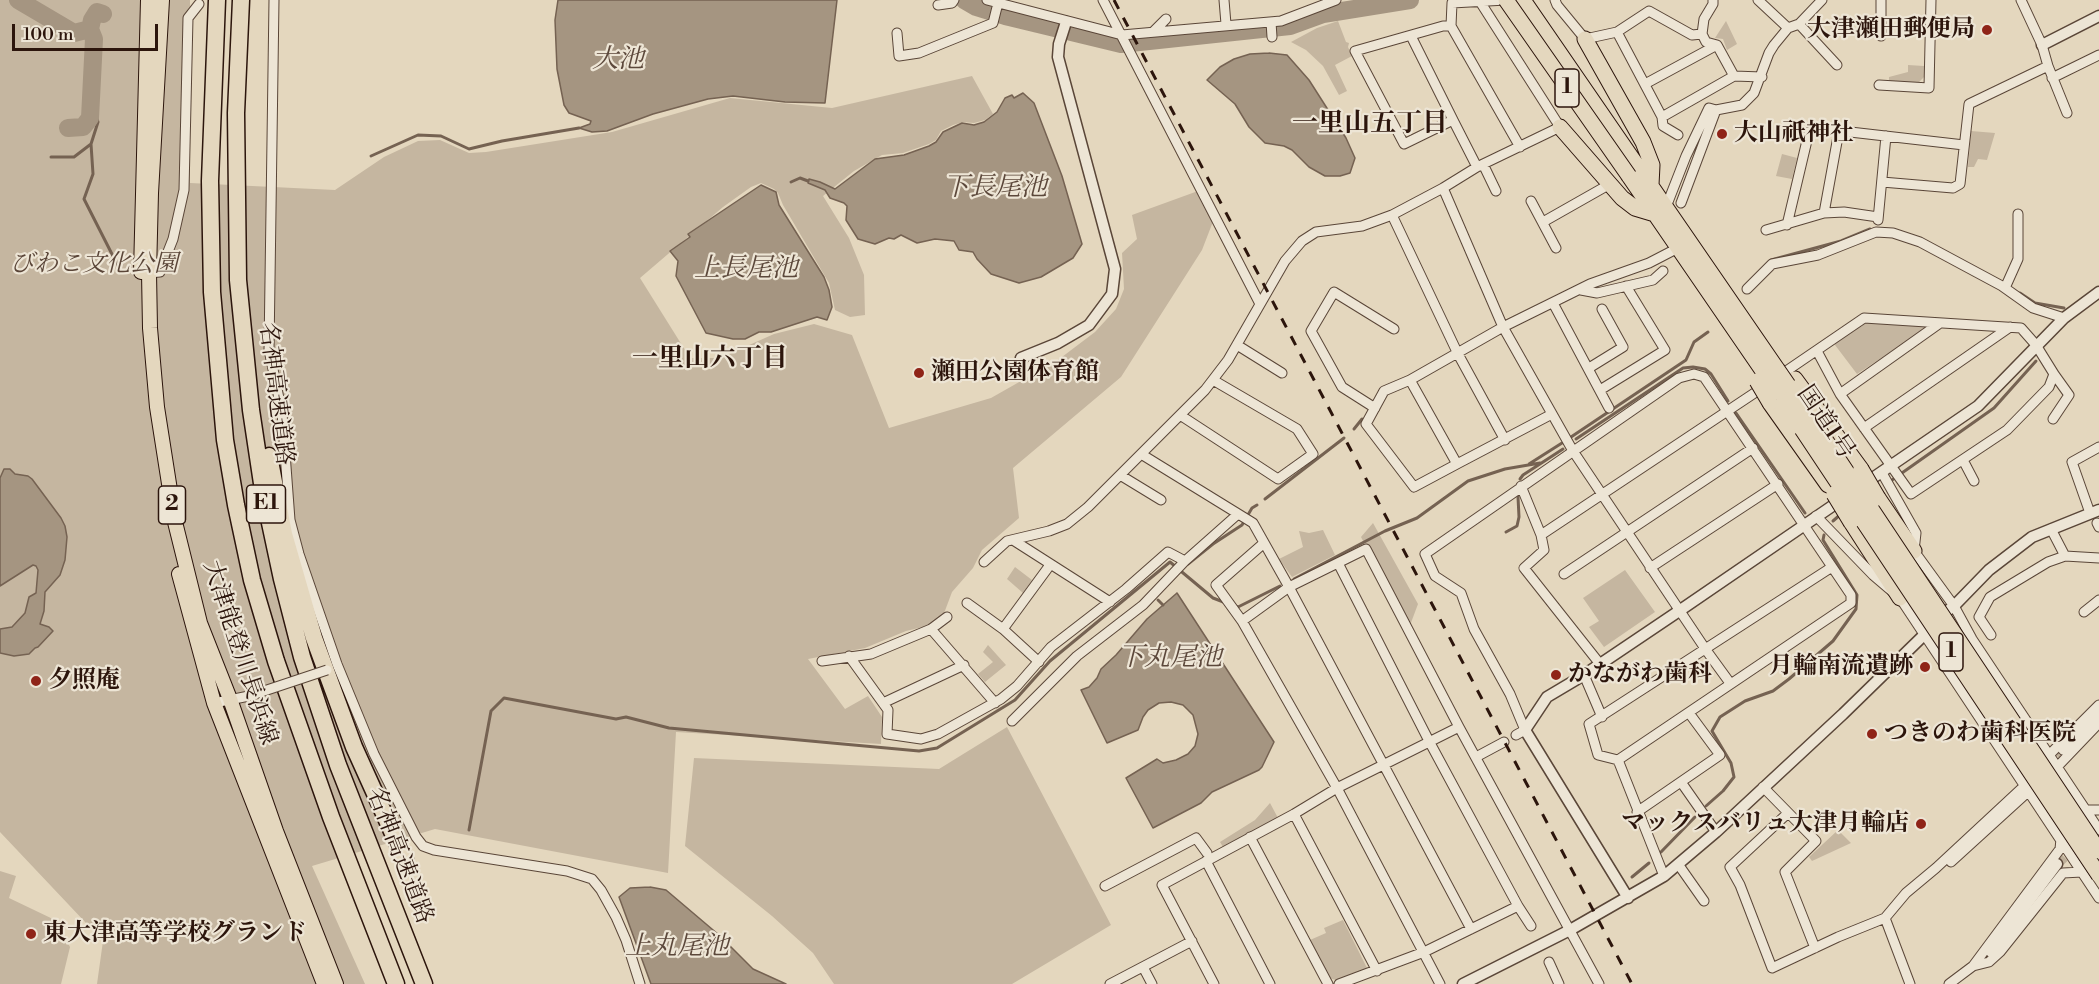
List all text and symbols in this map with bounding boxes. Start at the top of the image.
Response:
scale bar [15,12,160,50]
place label: 大津瀬田郵便局 [1807,16,1975,44]
text: 100 m [23,23,74,46]
marker: 大津瀬田郵便局 [1980,23,1994,37]
water label: 大池 [592,45,644,77]
road number: 1 [1555,69,1579,107]
district label: 一里山五丁目 [1292,109,1448,141]
place label: 大山祇神社 [1734,120,1854,148]
marker: 大山祇神社 [1715,127,1729,141]
water label: 下長尾池 [943,173,1047,205]
park label: びわこ文化公園 [10,251,178,279]
water label: 上長尾池 [694,254,798,286]
street label: 名神高速道路 [252,321,298,467]
district label: 一里山六丁目 [632,344,788,376]
place label: 瀬田公園体育館 [931,359,1099,387]
marker: 瀬田公園体育館 [912,366,926,380]
street label: 国道1号 [1790,381,1860,465]
road number: E1 [246,485,286,523]
road number: 2 [158,486,186,524]
street label: 大津能登川長浜線 [196,557,282,749]
road number: 1 [1939,633,1963,671]
water label: 下丸尾池 [1118,643,1222,675]
place label: 月輪南流遺跡 [1769,653,1913,681]
marker: 月輪南流遺跡 [1918,660,1932,674]
place label: かながわ歯科 [1568,661,1712,689]
place label: 夕照庵 [48,667,120,695]
marker: かながわ歯科 [1549,668,1563,682]
marker: 夕照庵 [29,674,43,688]
place label: つきのわ歯科医院 [1884,720,2076,748]
marker: つきのわ歯科医院 [1865,727,1879,741]
street label: 名神高速道路 [360,784,438,928]
place label: マックスバリュ大津月輪店 [1621,810,1909,838]
marker: マックスバリュ大津月輪店 [1914,817,1928,831]
place label: 東大津高等学校グランド [43,920,307,948]
marker: 東大津高等学校グランド [24,927,38,941]
water label: 上丸尾池 [625,932,729,964]

